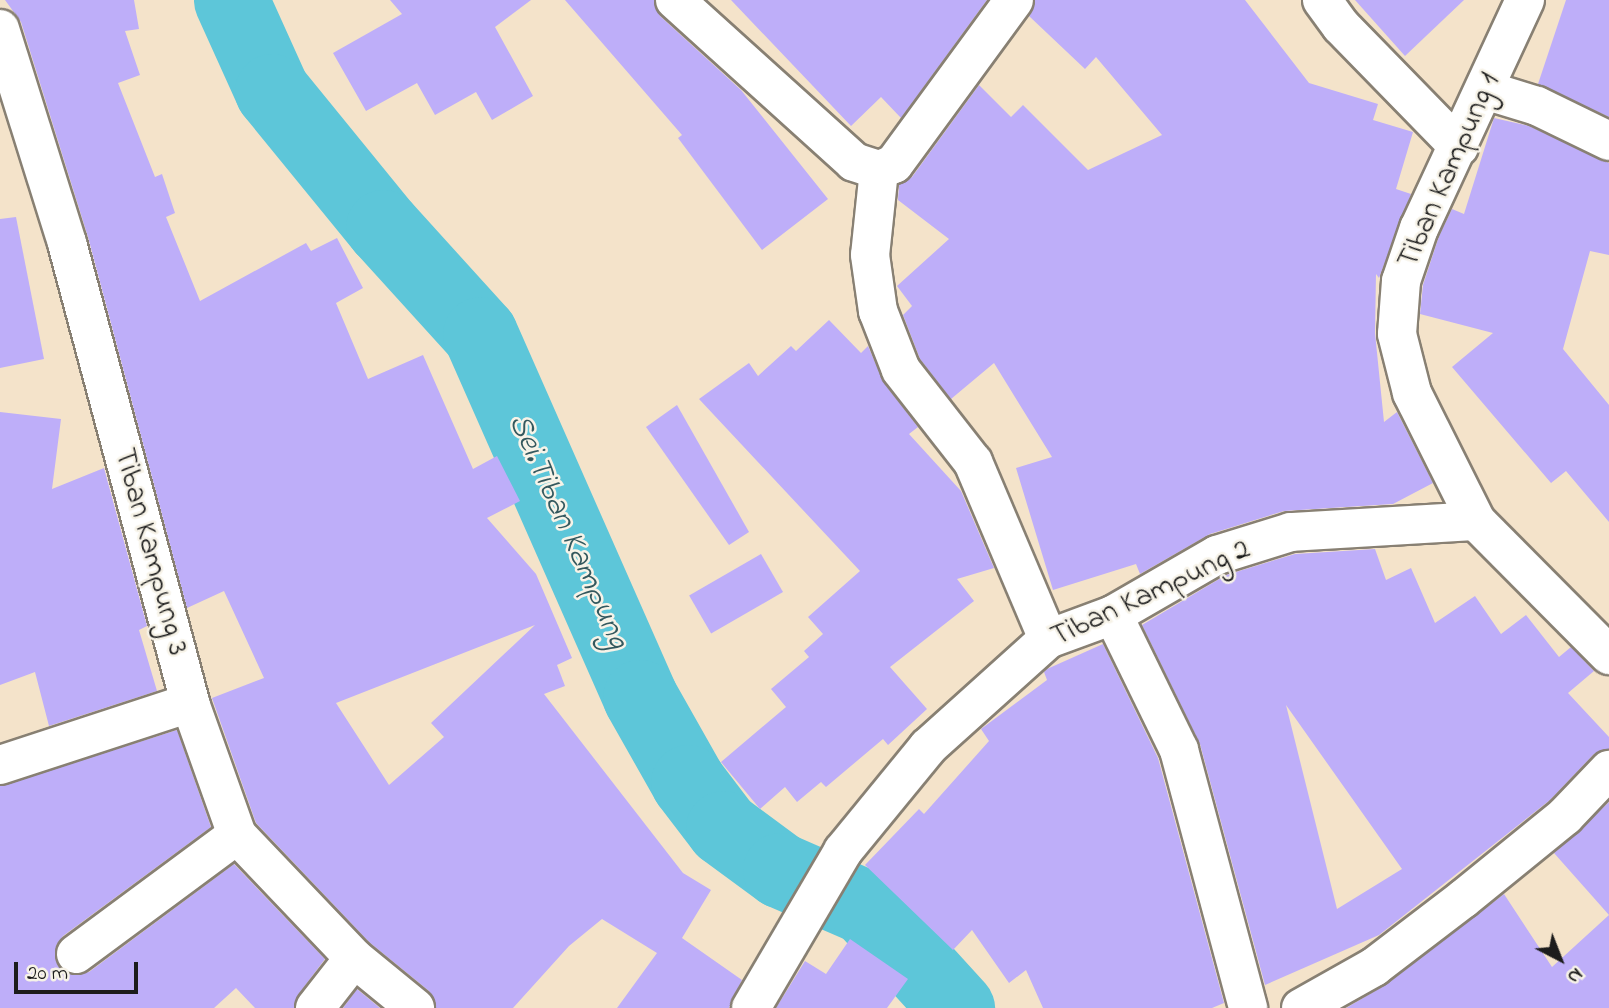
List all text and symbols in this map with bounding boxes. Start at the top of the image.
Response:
street label: Tiban Kampung 1 [1391,68,1509,274]
water label: Sei.Tiban Kampung [498,409,636,655]
street label: Tiban Kampung 3 [105,445,195,659]
street label: Tiban Kampung 2 [1046,532,1256,656]
north arrow [1525,924,1595,994]
scale bar [18,948,142,992]
text: 20 m [27,959,68,989]
text: N [1561,961,1588,989]

